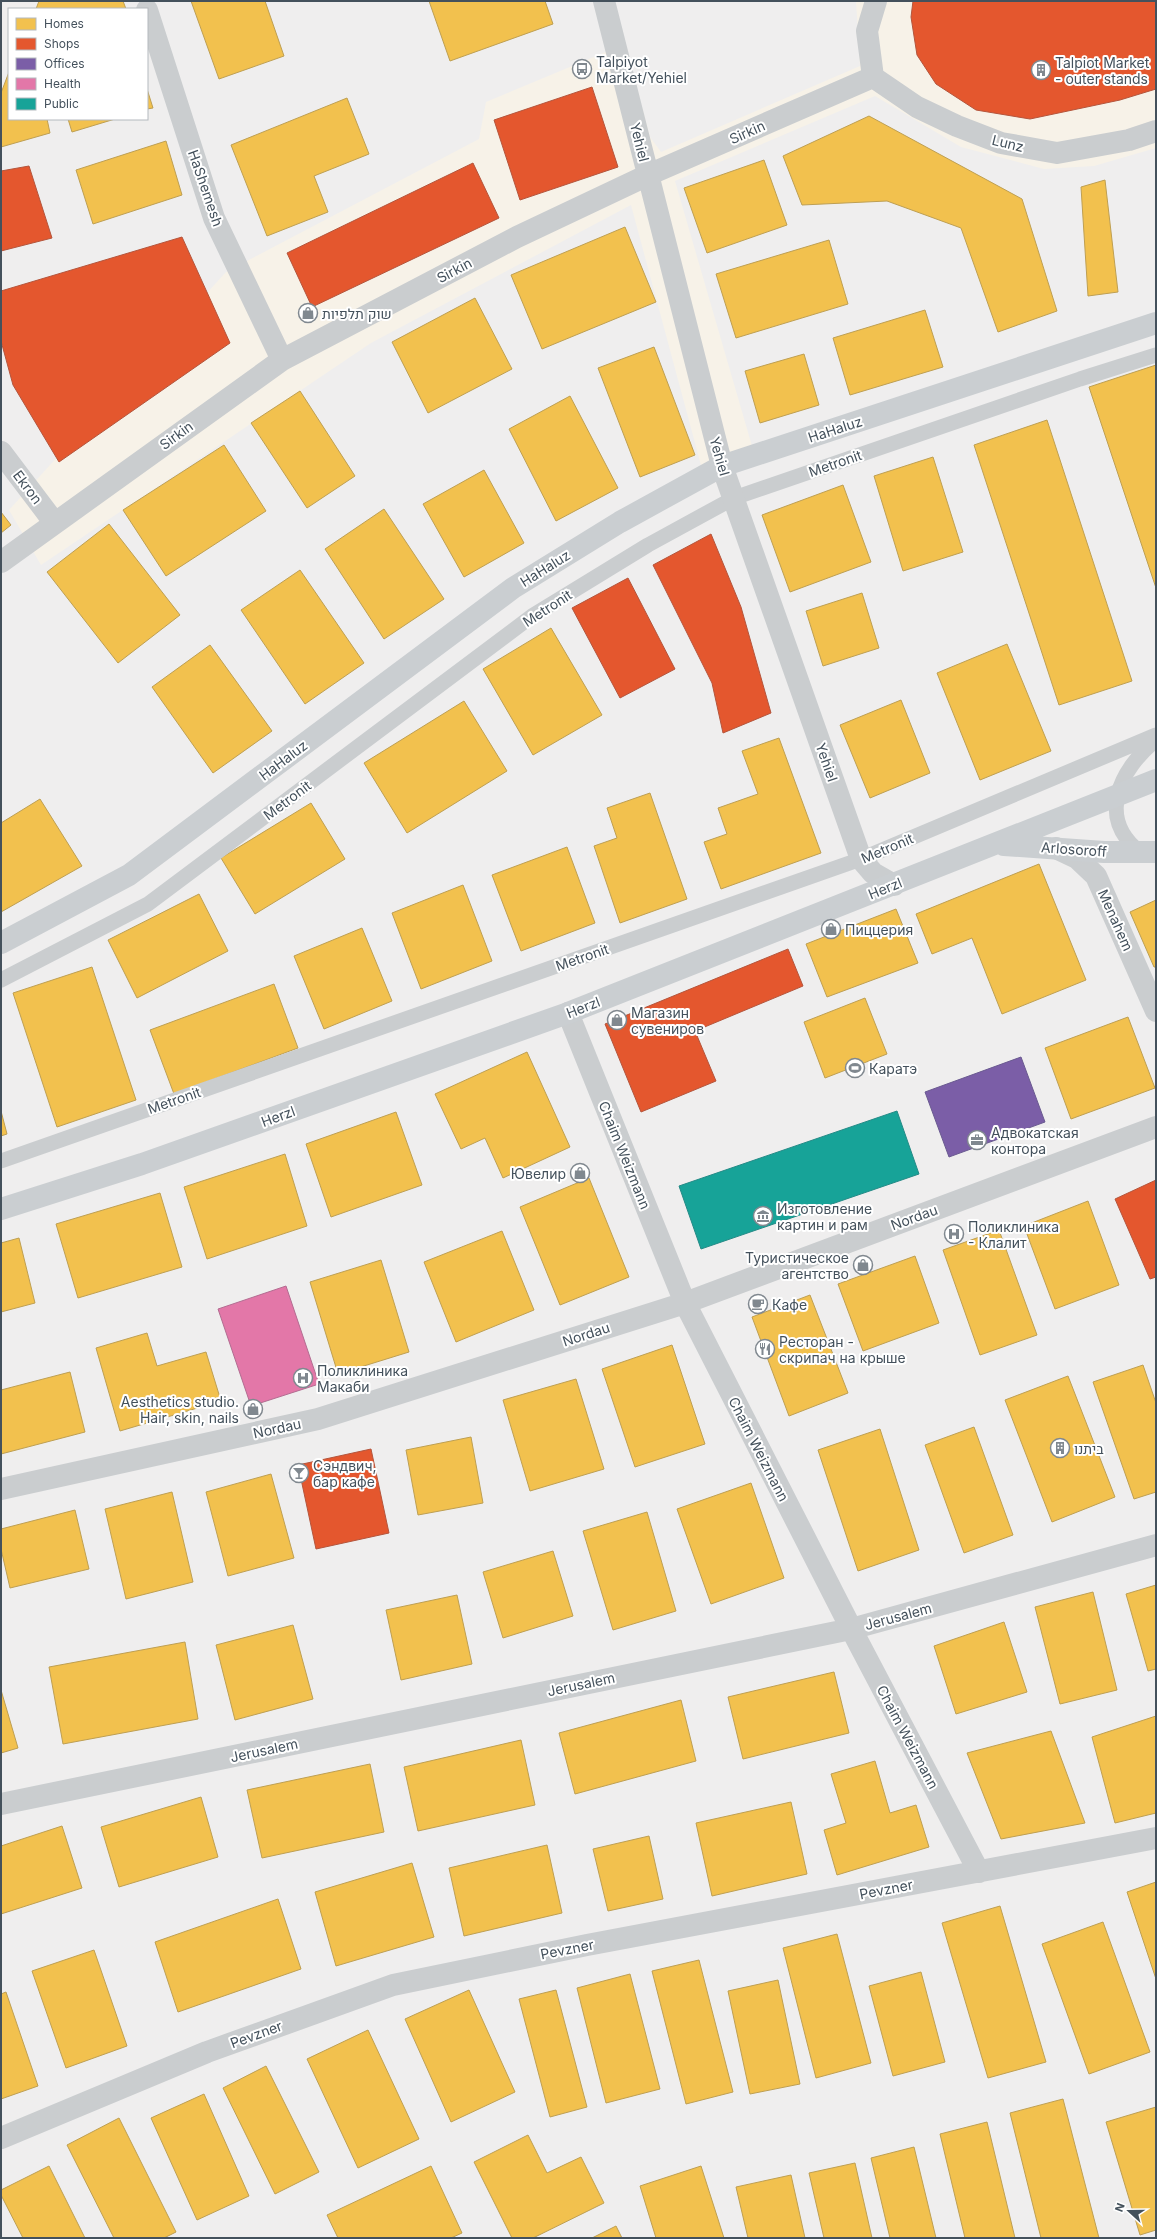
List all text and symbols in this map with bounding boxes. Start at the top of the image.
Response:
legend [8,8,148,120]
text: Homes [44,16,84,31]
text: Shops [44,36,80,51]
place label: Talpiyot Market/Yehiel [596,53,687,86]
place label: Talpiot Market - outer stands [1055,54,1150,87]
text: Offices [44,56,85,71]
bus stop icon: Talpiyot Market/Yehiel [571,58,593,80]
building icon: Talpiot Market - outer stands [1030,59,1052,81]
text: Health [44,76,81,91]
text: Public [44,96,79,111]
street label: Sirkin [727,117,767,147]
street label: Yehiel [627,121,653,163]
street label: Lunz [990,131,1026,155]
street label: HaShemesh [185,148,227,228]
street label: Sirkin [434,254,474,286]
shop icon: שוק תלפיות [297,302,319,324]
place label: שוק תלפיות [322,305,392,322]
street label: HaHaluz [806,412,864,446]
street label: Sirkin [156,417,196,453]
street label: Yehiel [706,435,734,477]
street label: Metronit [806,446,864,480]
street label: Ekron [10,467,46,507]
street label: HaHaluz [517,546,573,590]
street label: Metronit [519,586,575,630]
street label: HaHaluz [256,736,310,784]
street label: Yehiel [812,740,842,784]
street label: Metronit [260,776,314,823]
street label: Metronit [858,829,916,867]
street label: Arlosoroff [1041,838,1107,860]
street label: Herzl [866,874,904,902]
street label: Menahem [1095,887,1137,953]
shop icon: Пиццерия [820,918,842,940]
place label: Пиццерия [845,921,913,938]
street label: Metronit [553,940,611,974]
street label: Herzl [564,993,602,1021]
place label: Магазин сувениров [631,1004,704,1037]
shop icon: Магазин сувениров [606,1009,628,1031]
sports icon: Каратэ [844,1057,866,1079]
place label: Каратэ [869,1060,917,1077]
street label: Metronit [145,1083,203,1117]
street label: Chaim Weizmann [596,1099,654,1211]
street label: Herzl [259,1102,297,1130]
place label: Адвокатская контора [991,1124,1079,1157]
office icon: Адвокатская контора [966,1129,988,1151]
shop icon: Ювелир [569,1162,591,1184]
place label: Ювелир [511,1165,566,1182]
place label: Изготовление картин и рам [777,1200,872,1233]
street label: Nordau [888,1201,940,1233]
museum icon: Изготовление картин и рам [752,1205,774,1227]
place label: Поликлиника - Клалит [968,1218,1059,1251]
hospital icon: Поликлиника - Клалит [943,1223,965,1245]
place label: Туристическое агентство [745,1249,849,1282]
shop icon: Туристическое агентство [852,1254,874,1276]
cafe icon: Кафе [747,1293,769,1315]
place label: Кафе [772,1296,807,1313]
street label: Nordau [560,1318,612,1350]
place label: Ресторан - скрипач на крыше [779,1333,906,1366]
restaurant icon: Ресторан - скрипач на крыше [754,1338,776,1360]
place label: Поликлиника Макаби [317,1362,408,1395]
hospital icon: Поликлиника Макаби [292,1367,314,1389]
place label: Aesthetics studio. Hair, skin, nails [121,1393,239,1426]
street label: Chaim Weizmann [725,1394,793,1504]
shop icon: Aesthetics studio. Hair, skin, nails [242,1398,264,1420]
street label: Nordau [251,1415,303,1441]
building icon: ביתנו [1049,1437,1071,1459]
place label: ביתנו [1074,1440,1104,1457]
place label: Сэндвич, бар кафе [313,1457,377,1490]
bar icon: Сэндвич, бар кафе [288,1462,310,1484]
street label: Jerusalem [863,1599,933,1633]
street label: Jerusalem [546,1669,616,1699]
street label: Chaim Weizmann [874,1682,942,1792]
street label: Jerusalem [229,1735,299,1765]
street label: Pevzner [858,1875,914,1903]
street label: Pevzner [539,1935,595,1963]
street label: Pevzner [228,2017,284,2051]
north arrow [1109,2191,1149,2231]
text: N [1112,2201,1128,2214]

